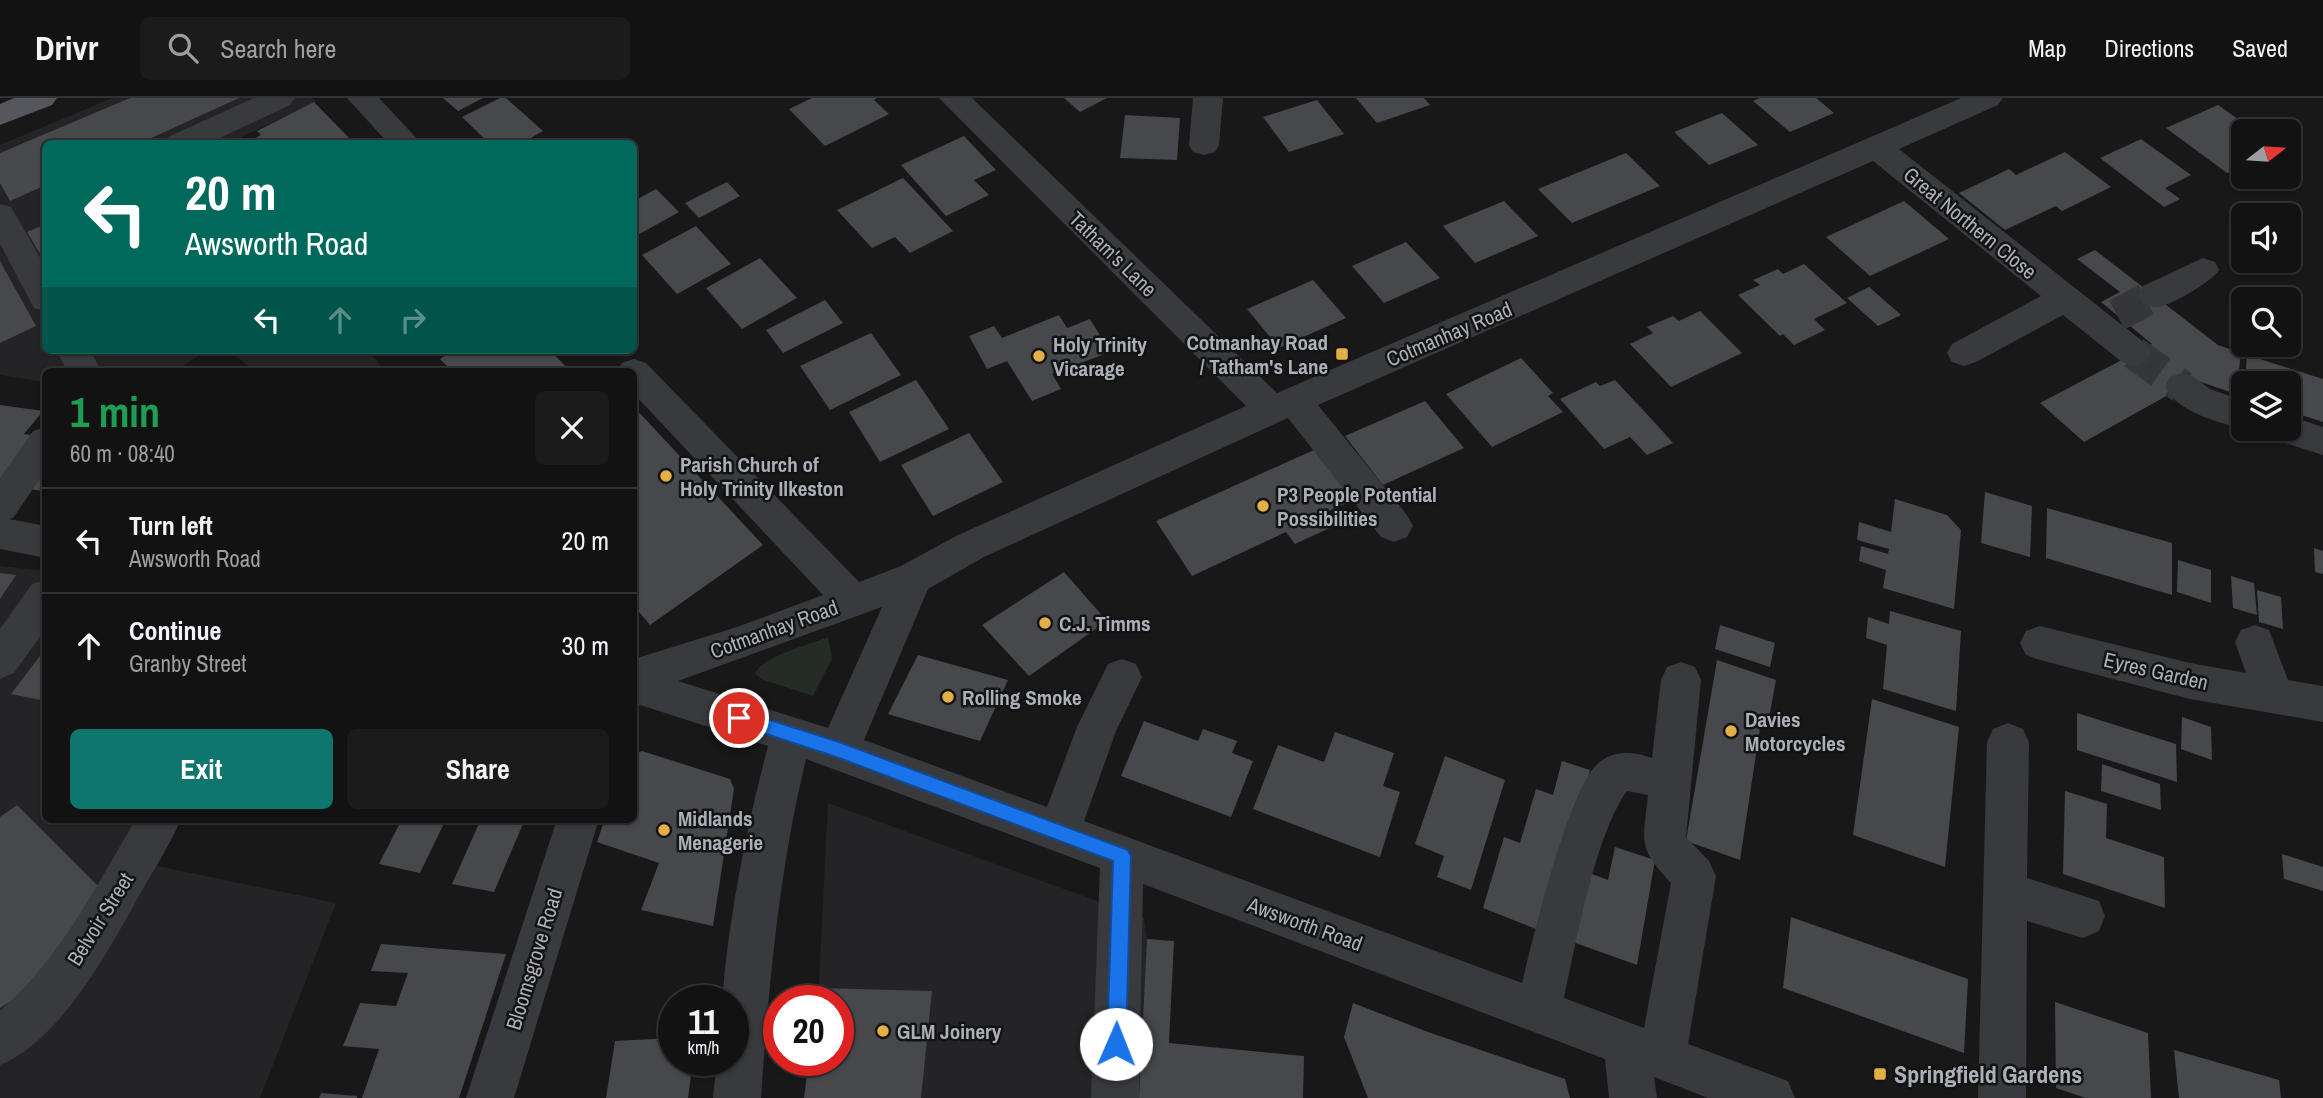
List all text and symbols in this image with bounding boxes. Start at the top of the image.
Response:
search box [140,17,630,80]
text: Drivr [35,26,98,70]
icon: search [164,29,202,67]
text: Search here [220,31,336,66]
text: Map [2028,32,2066,64]
text: Directions [2104,32,2194,64]
text: Saved [2232,32,2288,64]
north arrow [2231,119,2301,189]
map controls [2231,119,2301,441]
text: 20 m [185,159,277,225]
street label: Great Northern Close [1897,160,2043,286]
icon: left [70,168,161,259]
button: sound [2231,203,2301,273]
street label: Tatham's Lane [1063,205,1163,303]
text: Awsworth Road [185,222,368,265]
button: search [2231,287,2301,357]
street label: Cotmanhay Road [1382,294,1516,374]
icon: left [248,301,286,339]
icon: ahead [321,301,359,339]
icon: right [394,301,432,339]
place label: Cotmanhay Road / Tatham's Lane [1186,328,1328,381]
place label: Holy Trinity Vicarage [1053,330,1147,383]
marker: Cotmanhay Road / Tatham's Lane [1334,346,1350,362]
marker: Holy Trinity Vicarage [1031,348,1047,364]
button: layers [2231,371,2301,441]
text: 1 min [70,384,160,440]
button: close [535,391,609,465]
text: 60 m · 08:40 [70,438,175,469]
place label: Parish Church of Holy Trinity Ilkeston [680,450,844,503]
marker: Parish Church of Holy Trinity Ilkeston [658,468,674,484]
place label: P3 People Potential Possibilities [1277,480,1437,533]
marker: P3 People Potential Possibilities [1255,498,1271,514]
text: Turn left [129,508,213,543]
icon: left [70,522,108,560]
text: 20 m [562,523,609,558]
text: Awsworth Road [129,543,261,574]
street label: Cotmanhay Road [706,592,842,666]
place label: C.J. Timms [1059,609,1151,638]
text: Continue [129,613,221,648]
marker: C.J. Timms [1037,615,1053,631]
icon: ahead [70,627,108,665]
text: 30 m [562,628,609,663]
street label: Eyres Garden [2101,645,2211,697]
text: Granby Street [129,648,246,679]
place label: Rolling Smoke [962,683,1082,712]
pin [709,688,769,748]
marker: Rolling Smoke [940,689,956,705]
icon: arrive [720,699,758,737]
place label: Davies Motorcycles [1745,705,1846,758]
marker: Davies Motorcycles [1723,723,1739,739]
button: Exit [70,729,333,809]
button: Share [347,729,609,809]
place label: Midlands Menagerie [678,804,763,857]
marker: Midlands Menagerie [656,822,672,838]
street label: Belvoir Street [60,867,140,971]
street label: Bloomsgrove Road [499,885,569,1033]
street label: Awsworth Road [1243,889,1366,958]
speed limit sign: 20 [763,985,854,1076]
text: 11 [688,998,719,1045]
position arrow [1079,1007,1153,1081]
place label: GLM Joinery [897,1017,1002,1046]
marker: GLM Joinery [875,1023,891,1039]
text: km/h [688,1035,720,1060]
place label: Springfield Gardens [1894,1058,2082,1090]
marker: Springfield Gardens [1872,1066,1888,1082]

